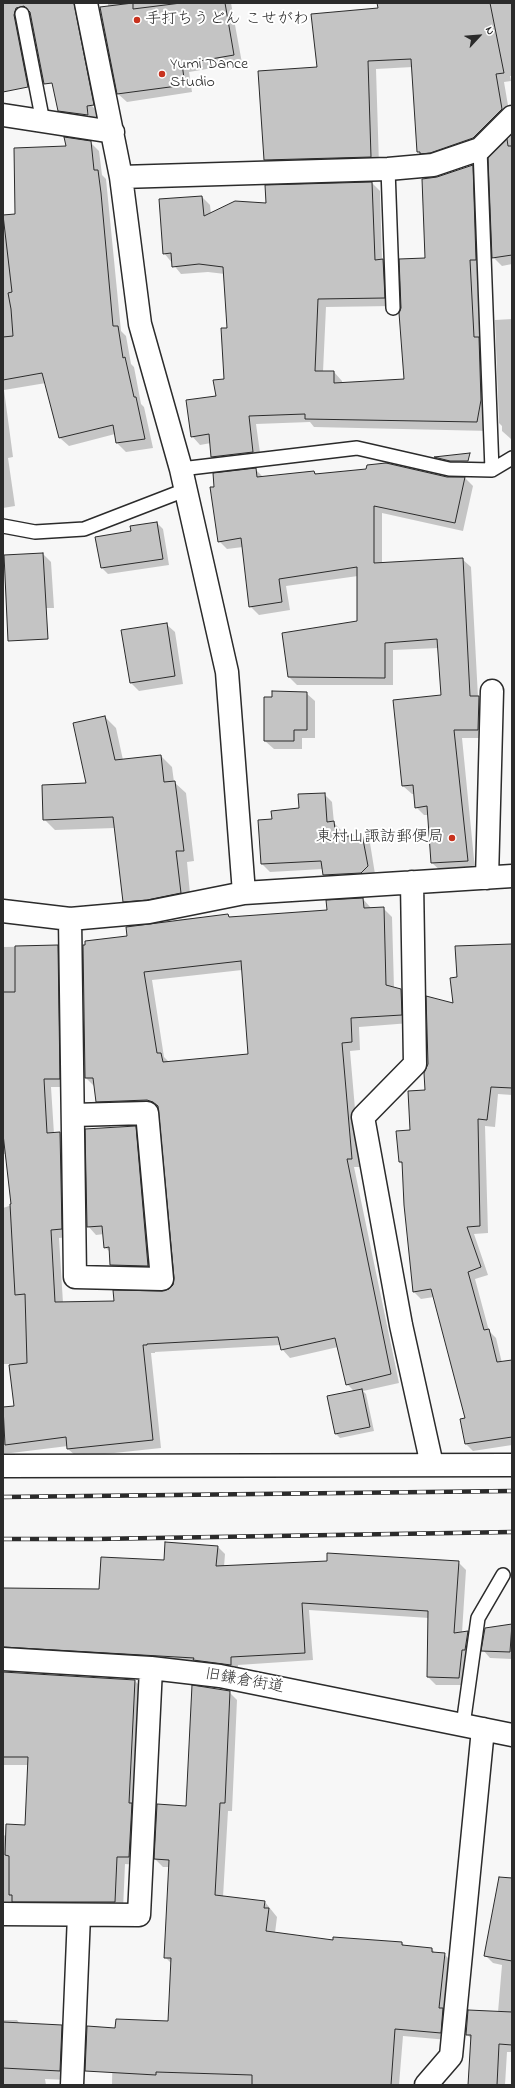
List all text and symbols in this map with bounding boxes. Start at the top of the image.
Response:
place label: 手打ちうどん こせがわ [145,10,309,30]
marker: 手打ちうどん こせがわ [132,15,142,25]
north arrow [459,16,499,56]
text: N [481,24,499,38]
place label: Yumi Dance Studio [170,55,248,93]
marker: Yumi Dance Studio [157,69,167,79]
place label: 東村山諏訪郵便局 [316,828,444,848]
marker: 東村山諏訪郵便局 [447,833,457,843]
street label: 旧鎌倉街道 [203,1666,285,1698]

